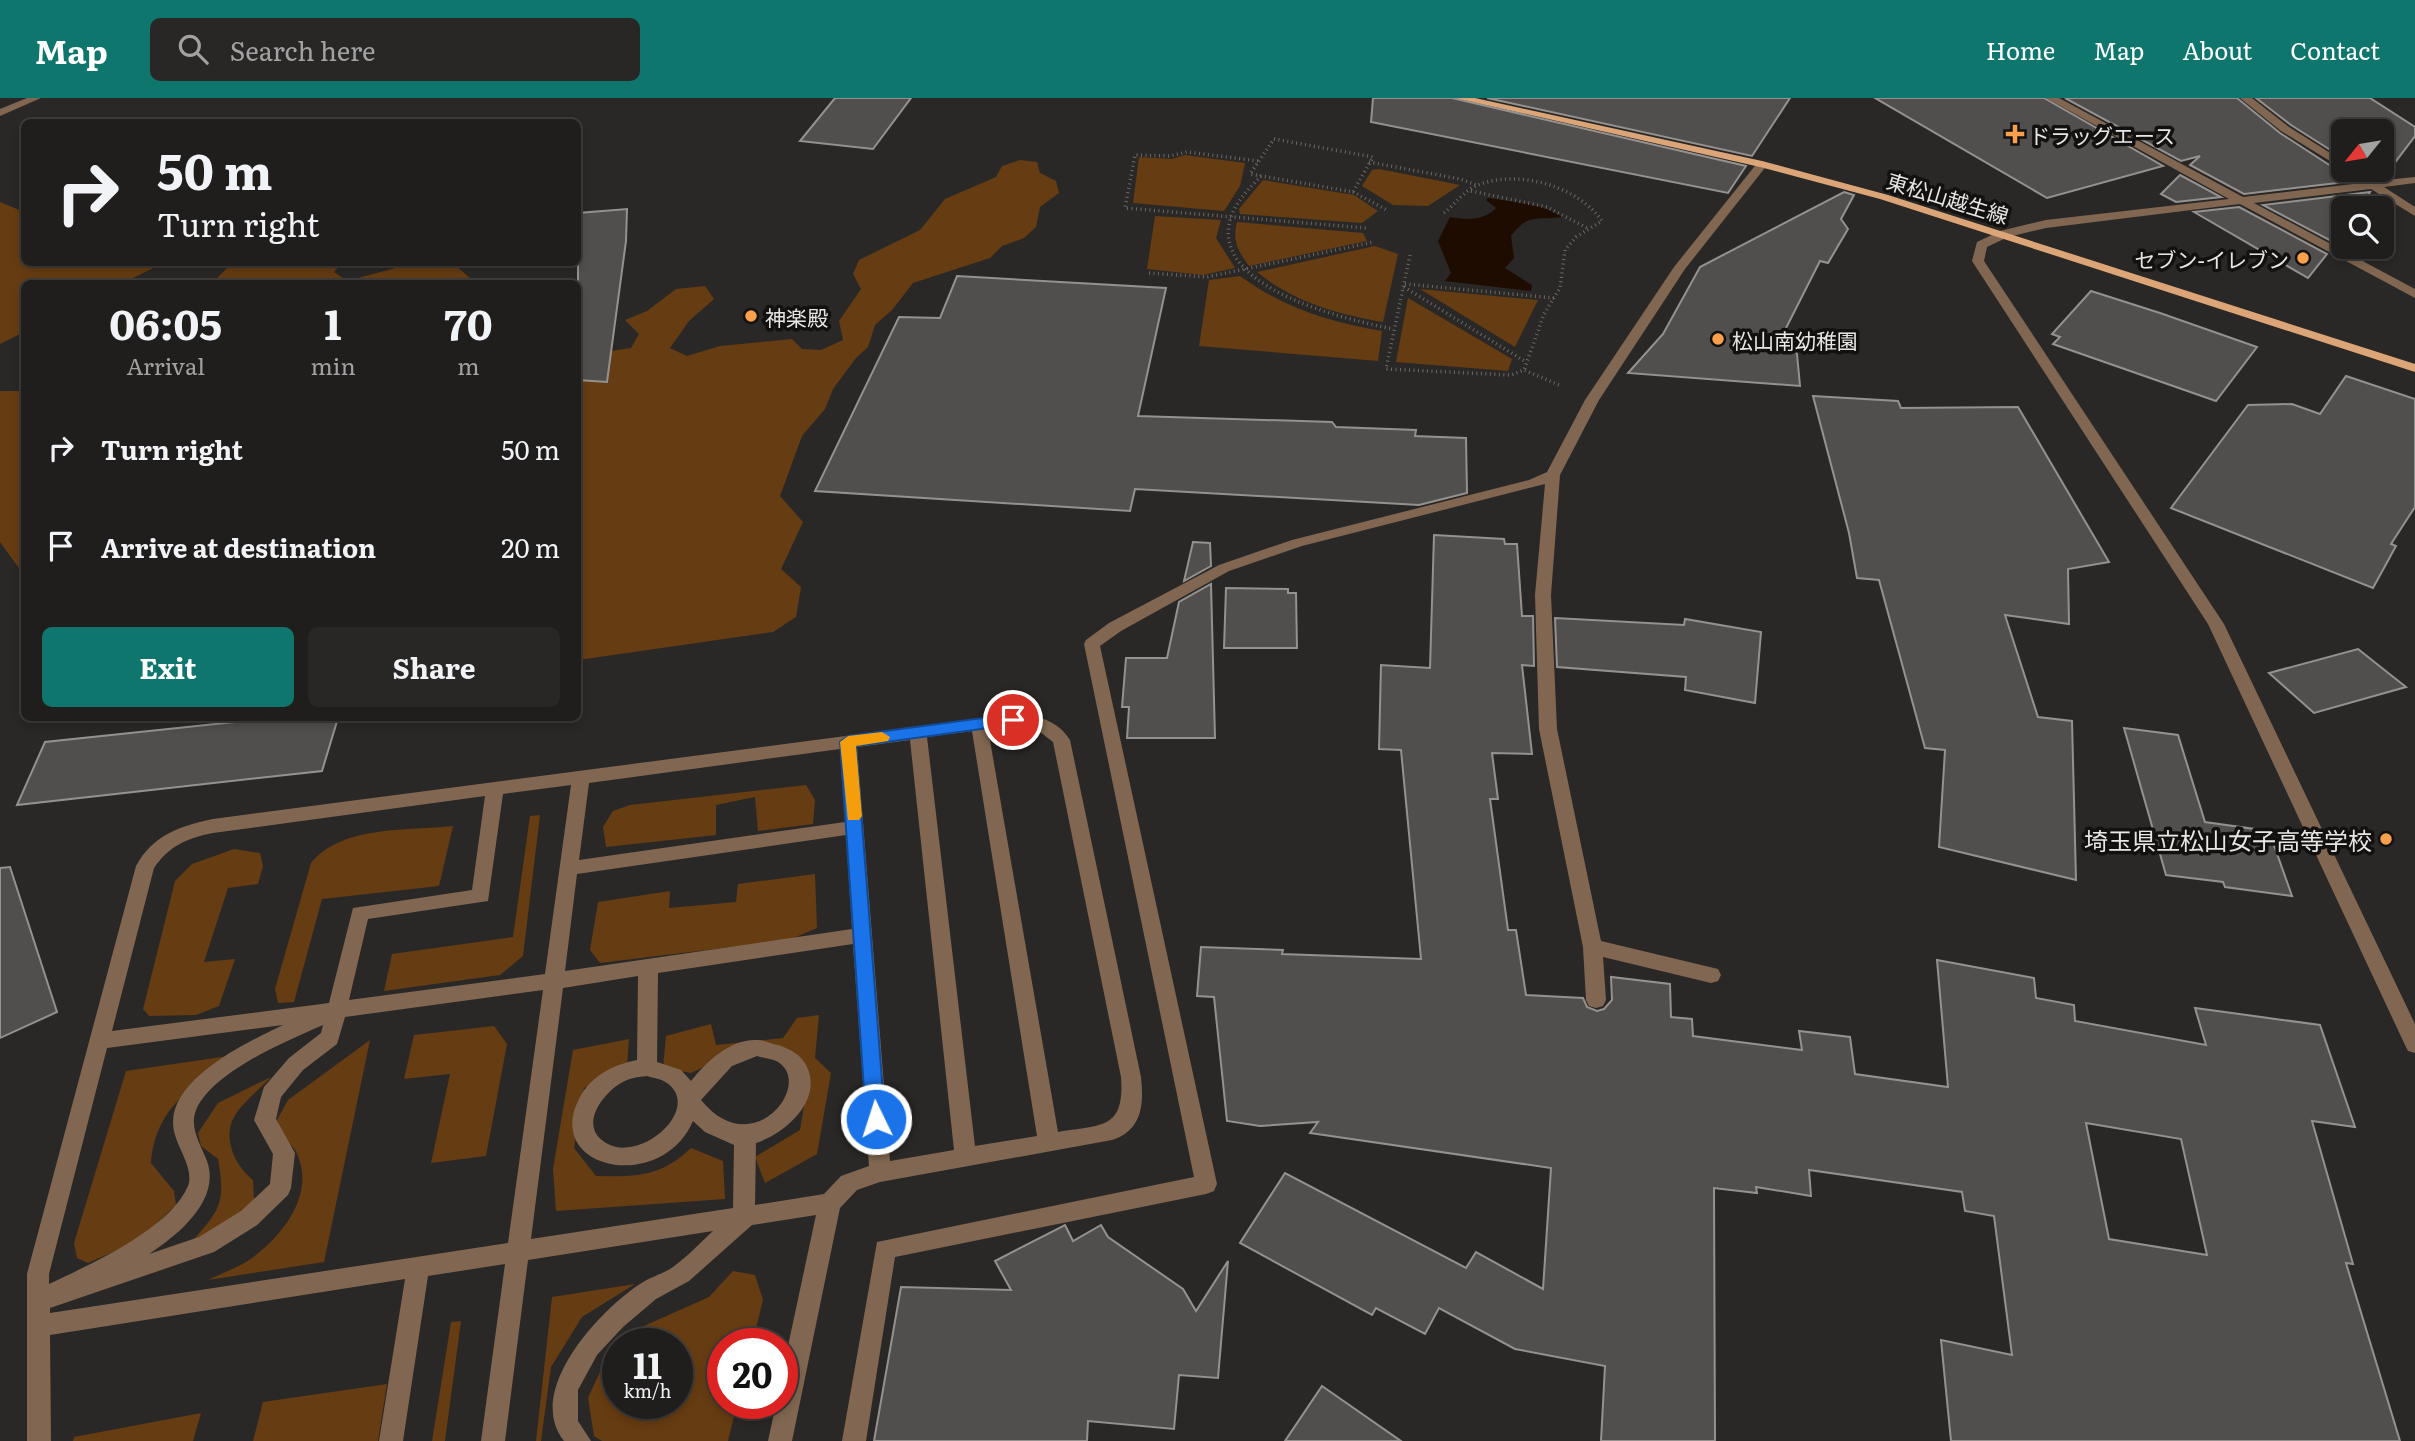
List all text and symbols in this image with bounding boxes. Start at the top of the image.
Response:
search box [150,18,640,81]
text: Map [35,25,108,74]
icon: search [174,30,212,68]
text: Search here [230,30,376,69]
text: Home [1986,32,2055,67]
text: Map [2093,32,2144,67]
text: About [2182,32,2252,67]
text: Contact [2290,32,2380,67]
place label: ドラッグエース [2029,119,2175,150]
north arrow [2331,119,2394,182]
map controls [2331,119,2394,259]
marker: ドラッグエース [2007,126,2023,142]
text: 50 m [157,132,273,205]
icon: right [42,147,133,238]
street label: 東松山越生線 [1883,164,2013,230]
button: search [2331,196,2394,259]
text: Turn right [157,199,319,247]
place label: セブン-イレブン [2135,243,2289,274]
marker: セブン-イレブン [2295,250,2311,266]
text: 06:05 [109,291,222,353]
text: 1 [324,291,342,353]
text: 70 [444,291,493,353]
place label: 神楽殿 [765,301,828,332]
marker: 神楽殿 [743,308,759,324]
place label: 松山南幼稚園 [1732,324,1858,355]
marker: 松山南幼稚園 [1710,331,1726,347]
text: Arrival [126,348,205,382]
text: min [310,348,356,382]
text: m [457,348,479,382]
icon: right [42,429,80,467]
text: Turn right [101,429,243,468]
text: 50 m [501,429,560,468]
icon: arrive [42,527,80,565]
text: Arrive at destination [101,527,376,566]
text: 20 m [501,527,560,566]
button: Exit [42,627,294,707]
button: Share [308,627,560,707]
pin [983,690,1043,750]
icon: arrive [994,701,1032,739]
place label: 埼玉県立松山女子高等学校 [2084,822,2372,857]
marker: 埼玉県立松山女子高等学校 [2378,831,2394,847]
position arrow [839,1082,913,1156]
speed limit sign: 20 [707,1328,798,1419]
text: 11 [633,1338,662,1390]
text: km/h [624,1377,671,1404]

